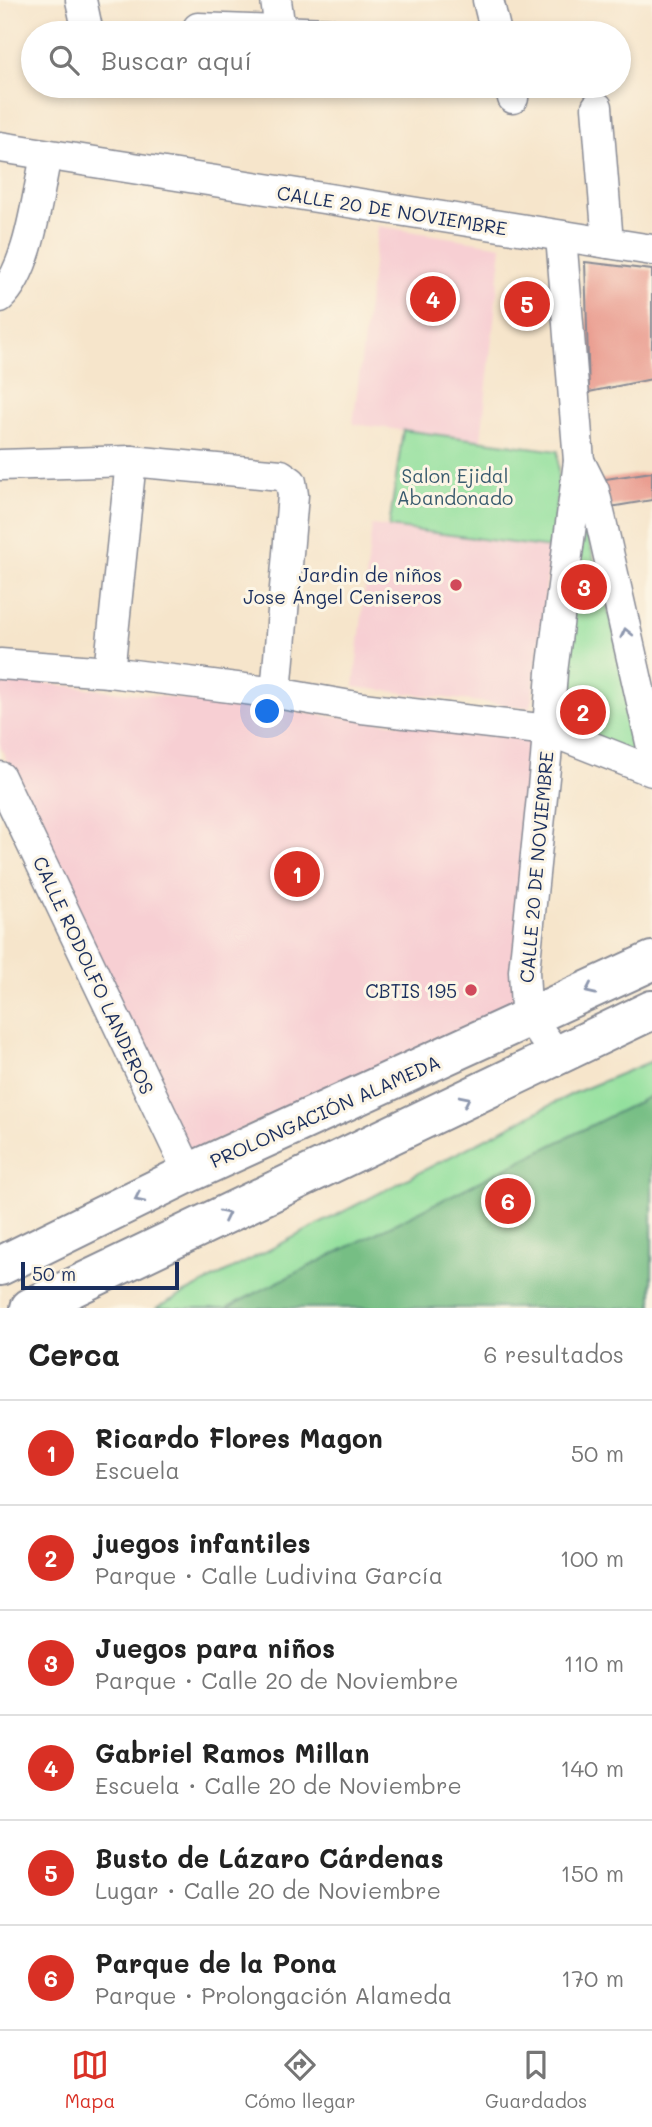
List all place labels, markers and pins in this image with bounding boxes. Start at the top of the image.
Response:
pin: 4 [410,273,456,325]
pin: 5 [504,278,550,330]
pin: 3 [561,561,607,613]
place label: Jardin de niños Jose Ángel Ceniseros [243,562,442,609]
marker: Jardin de niños Jose Ángel Ceniseros [448,577,464,593]
pin: 2 [560,686,606,738]
pin: 1 [274,848,320,900]
place label: CBTIS 195 [365,978,457,1003]
marker: CBTIS 195 [463,982,479,998]
pin: 6 [485,1175,531,1227]

